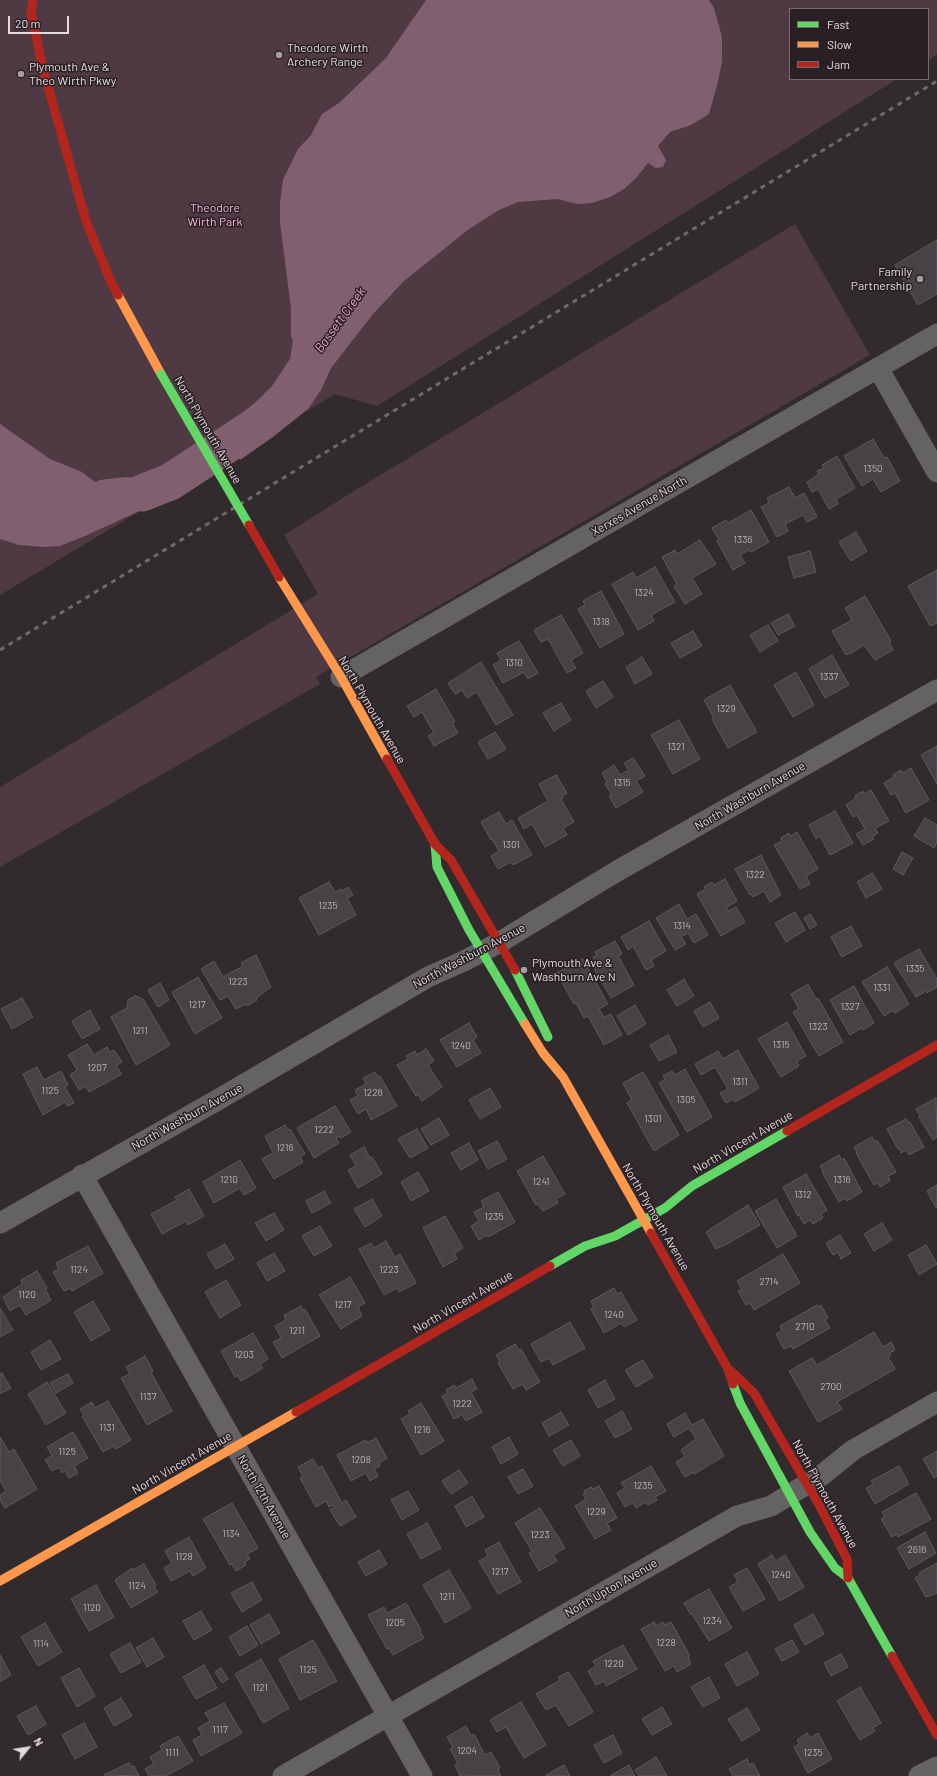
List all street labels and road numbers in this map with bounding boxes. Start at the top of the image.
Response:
street label: North Plymouth Avenue [171,374,245,486]
street label: Xerxes Avenue North [589,473,689,539]
street label: North Plymouth Avenue [335,654,409,766]
street label: North Washburn Avenue [692,758,808,834]
street label: North Washburn Avenue [410,920,528,992]
street label: North Washburn Avenue [129,1080,245,1154]
street label: North Vincent Avenue [691,1108,795,1176]
street label: North Plymouth Avenue [619,1161,693,1273]
street label: North Vincent Avenue [411,1268,515,1336]
street label: North Vincent Avenue [130,1429,234,1497]
street label: North Plymouth Avenue [789,1437,861,1551]
street label: North 12th Avenue [234,1453,294,1541]
street label: North Upton Avenue [562,1556,660,1620]

